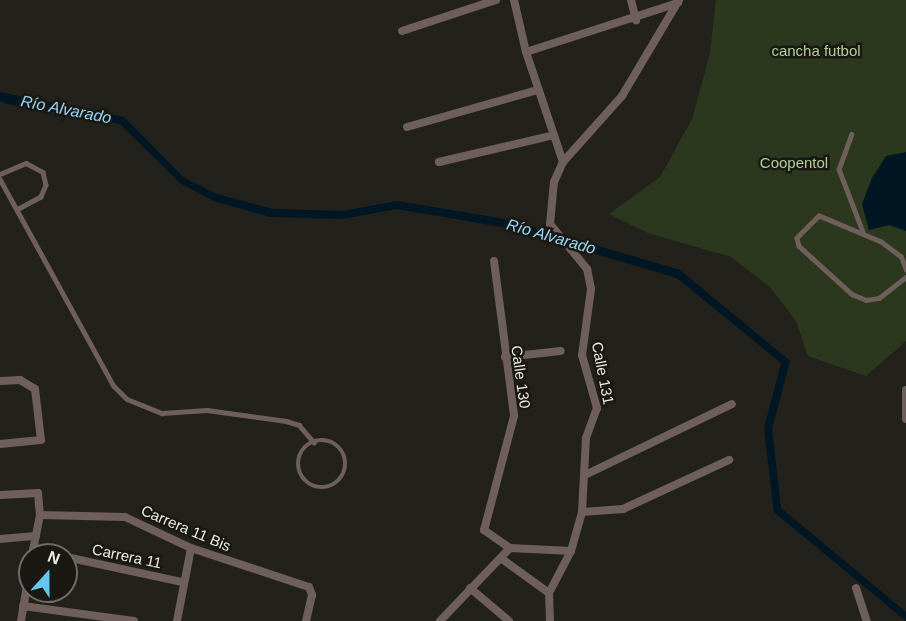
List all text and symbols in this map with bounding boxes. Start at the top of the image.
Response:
park label: cancha futbol [771,42,861,60]
water label: Río Alvarado [19,92,113,128]
park label: Coopentol [760,154,828,172]
water label: Río Alvarado [504,215,598,259]
street label: Calle 131 [588,340,618,406]
street label: Calle 130 [508,344,534,410]
street label: Carrera 11 Bis [138,501,234,555]
street label: Carrera 11 [91,540,163,572]
north arrow [18,543,78,603]
text: N [45,548,62,568]

